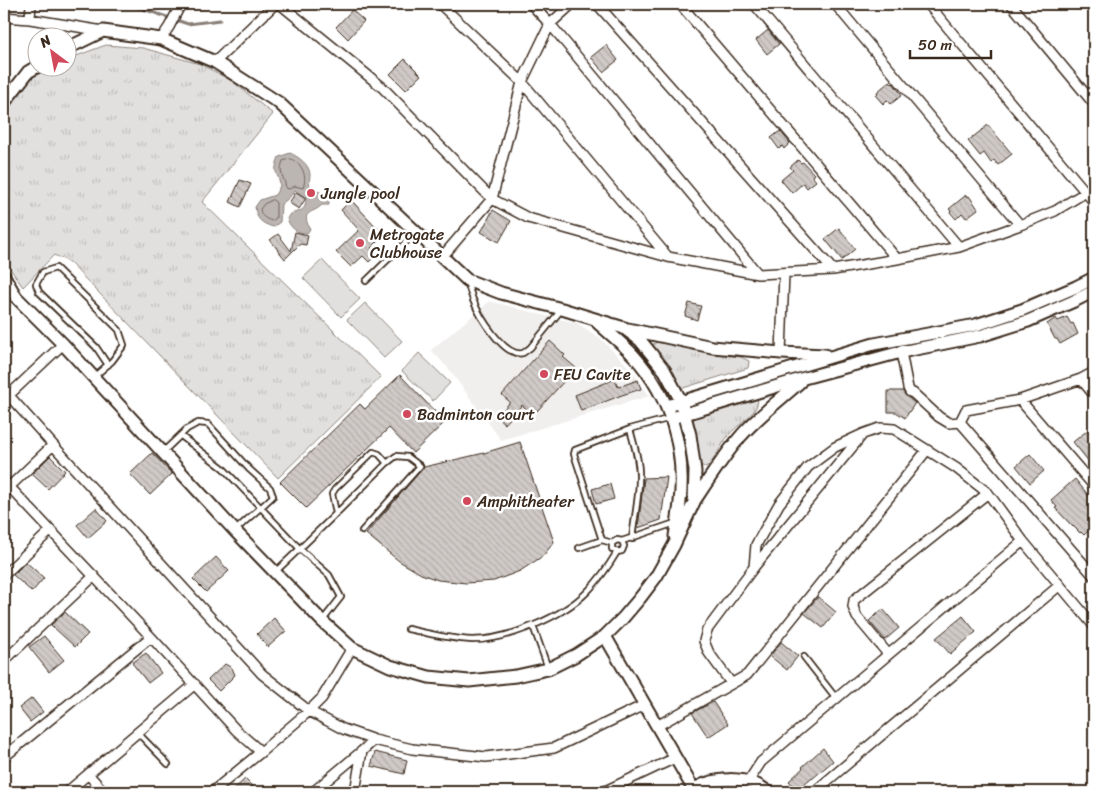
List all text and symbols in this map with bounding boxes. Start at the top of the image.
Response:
north arrow [28,28,78,78]
text: N [34,28,56,55]
scale bar [910,28,992,60]
text: 50 m [918,32,953,58]
place label: Jungle pool [320,179,400,208]
marker: Jungle pool [305,187,317,199]
place label: Metrogate Clubhouse [370,220,444,267]
marker: Metrogate Clubhouse [354,237,366,249]
place label: FEU Cavite [554,360,631,389]
marker: FEU Cavite [538,368,550,380]
place label: Badminton court [417,400,535,429]
marker: Badminton court [401,408,413,420]
place label: Amphitheater [476,487,575,516]
marker: Amphitheater [461,495,473,507]

